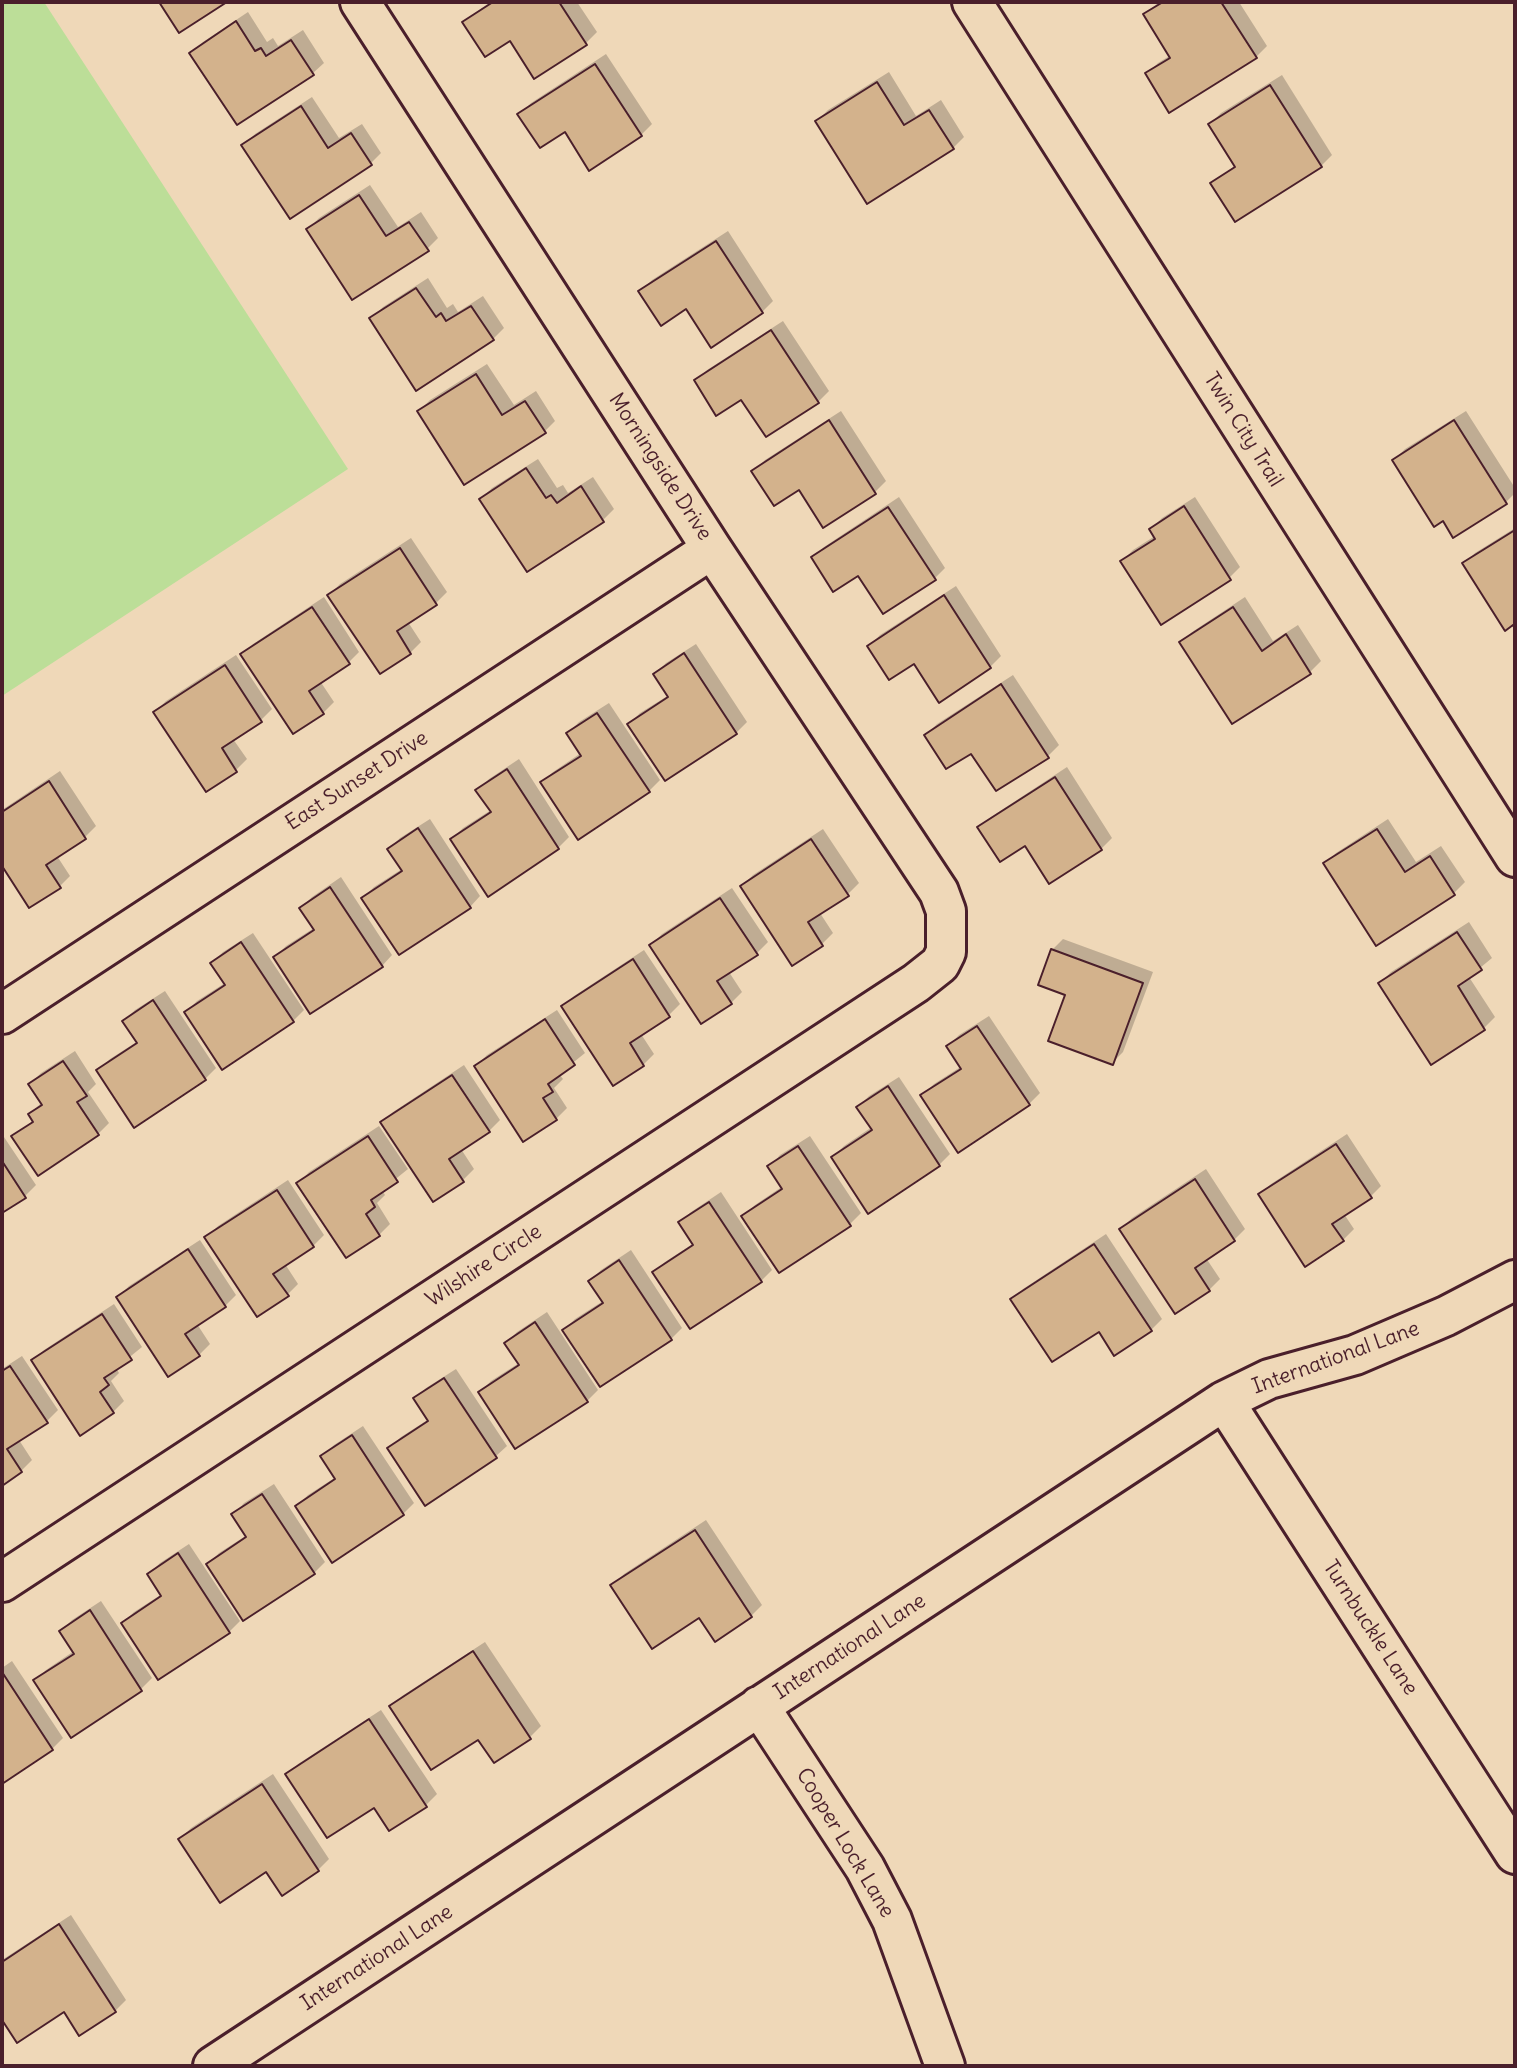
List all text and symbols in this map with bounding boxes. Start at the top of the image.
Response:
street label: Twin City Trail [1198,368,1288,492]
street label: Morningside Drive [603,389,717,545]
street label: East Sunset Drive [281,726,433,836]
street label: Wilshire Circle [421,1219,547,1313]
street label: International Lane [1249,1316,1423,1400]
street label: Turnbuckle Lane [1317,1556,1423,1700]
street label: International Lane [769,1588,931,1706]
street label: Cooper Lock Lane [790,1764,900,1922]
street label: International Lane [296,1899,458,2017]

